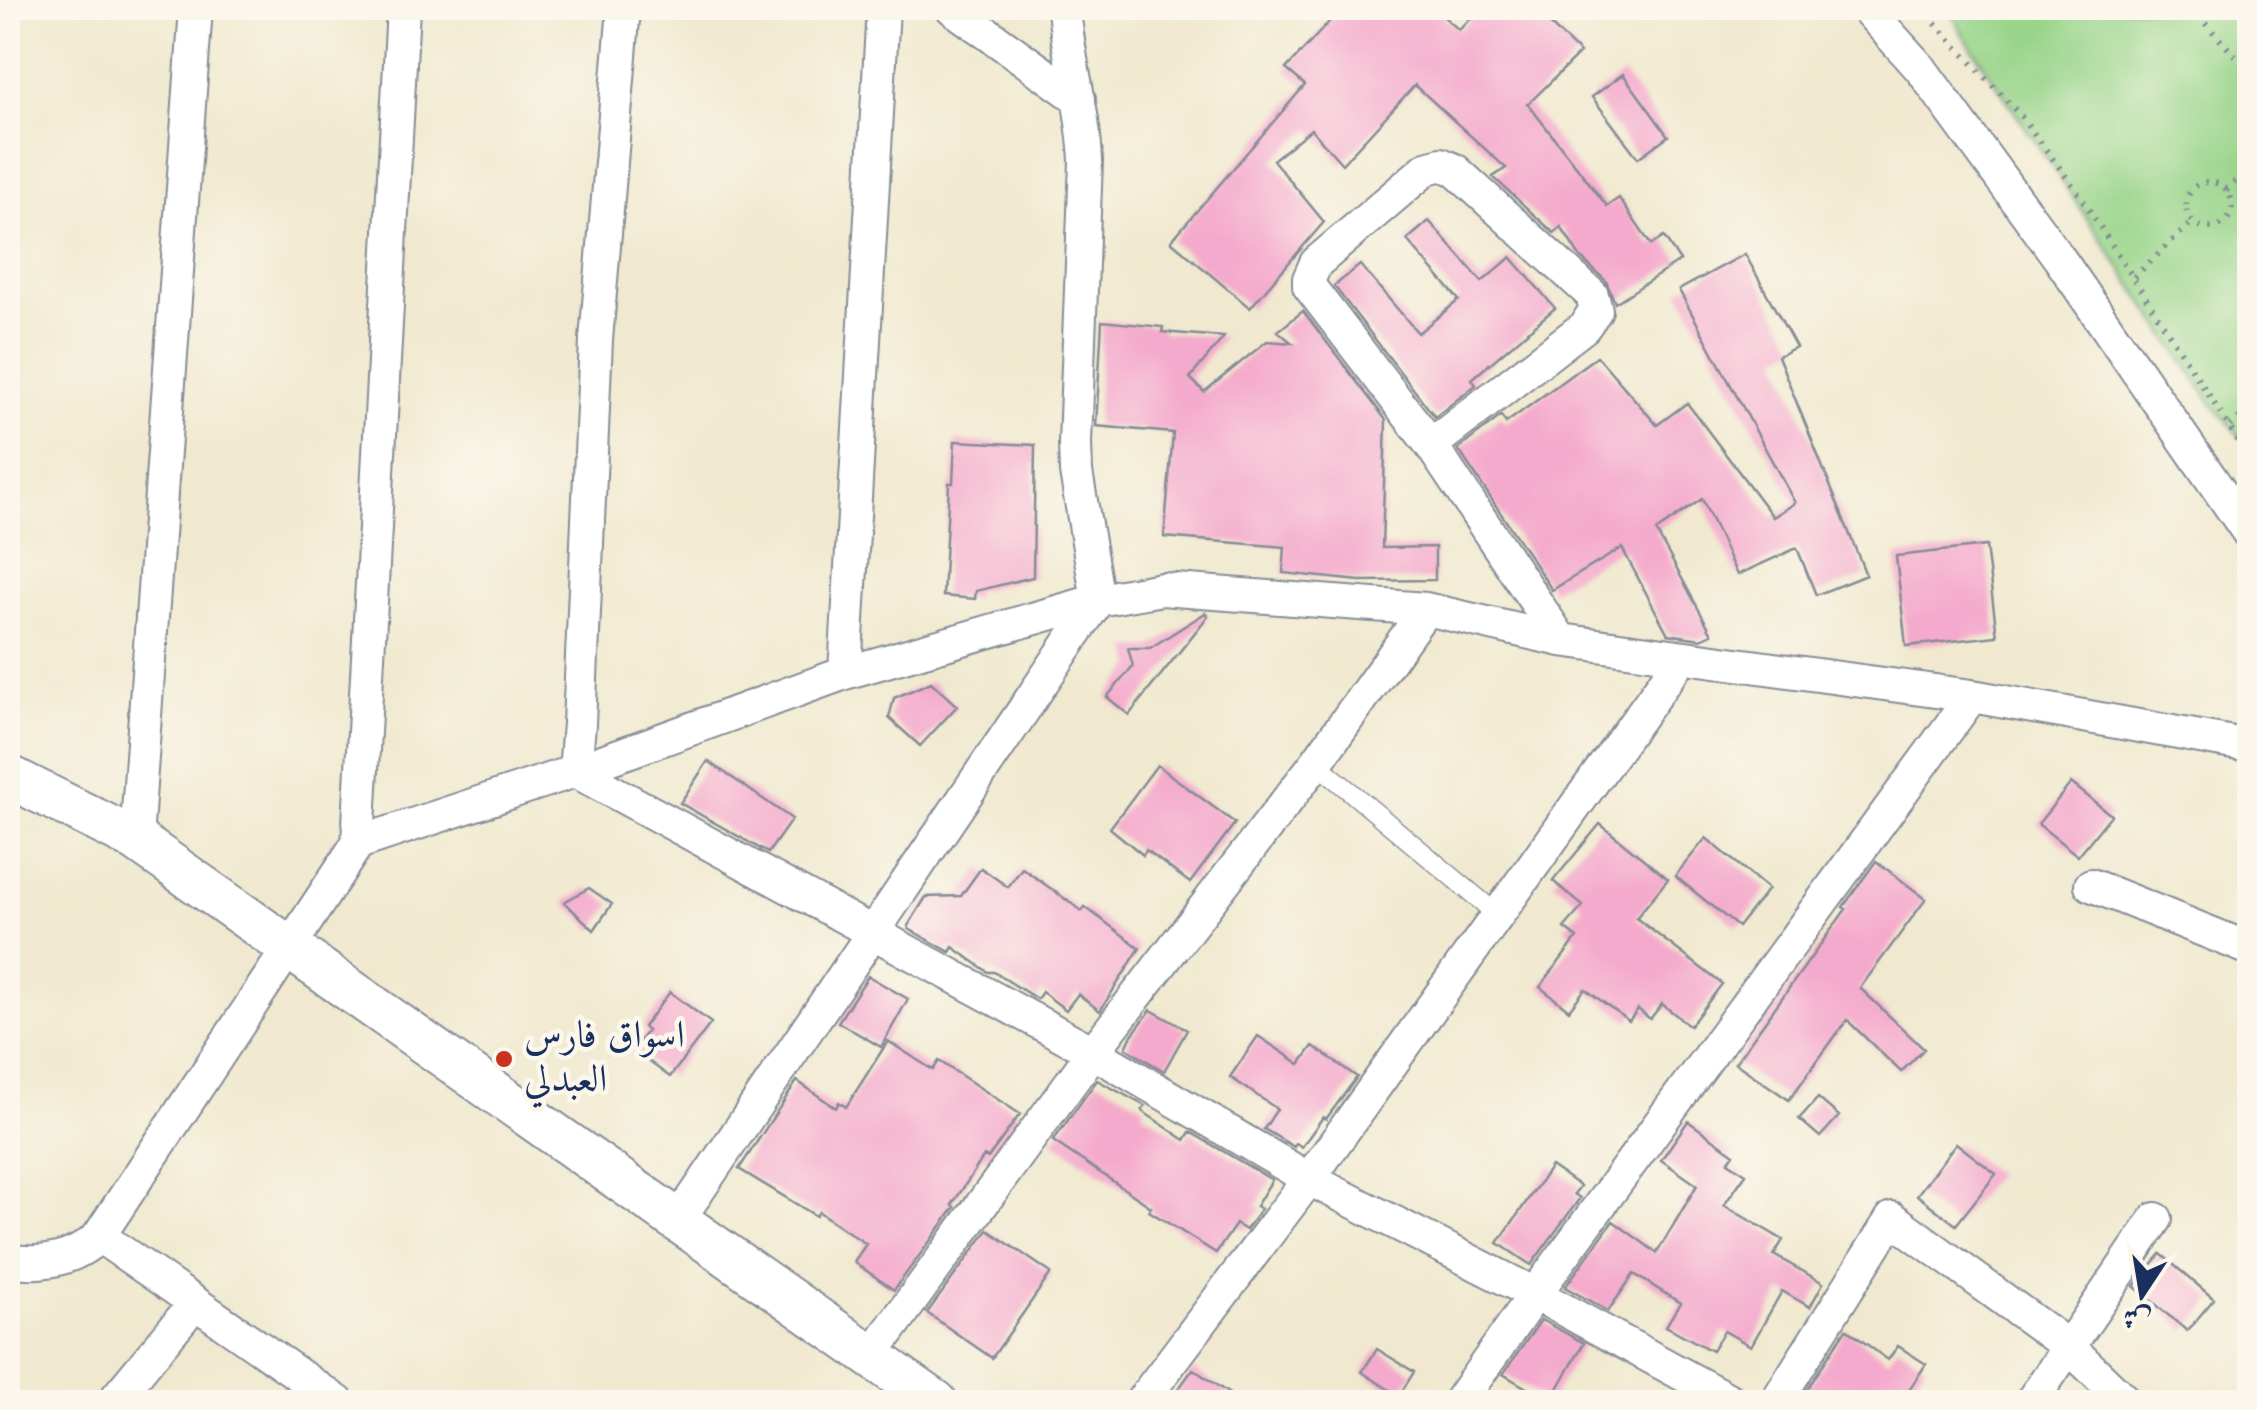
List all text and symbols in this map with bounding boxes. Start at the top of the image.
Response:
place label: اسواق فارس العبدلي [524,1018,685,1109]
marker: اسواق فارس العبدلي [493,1048,515,1070]
north arrow [2092,1245,2192,1345]
text: ش [2121,1300,2154,1333]

